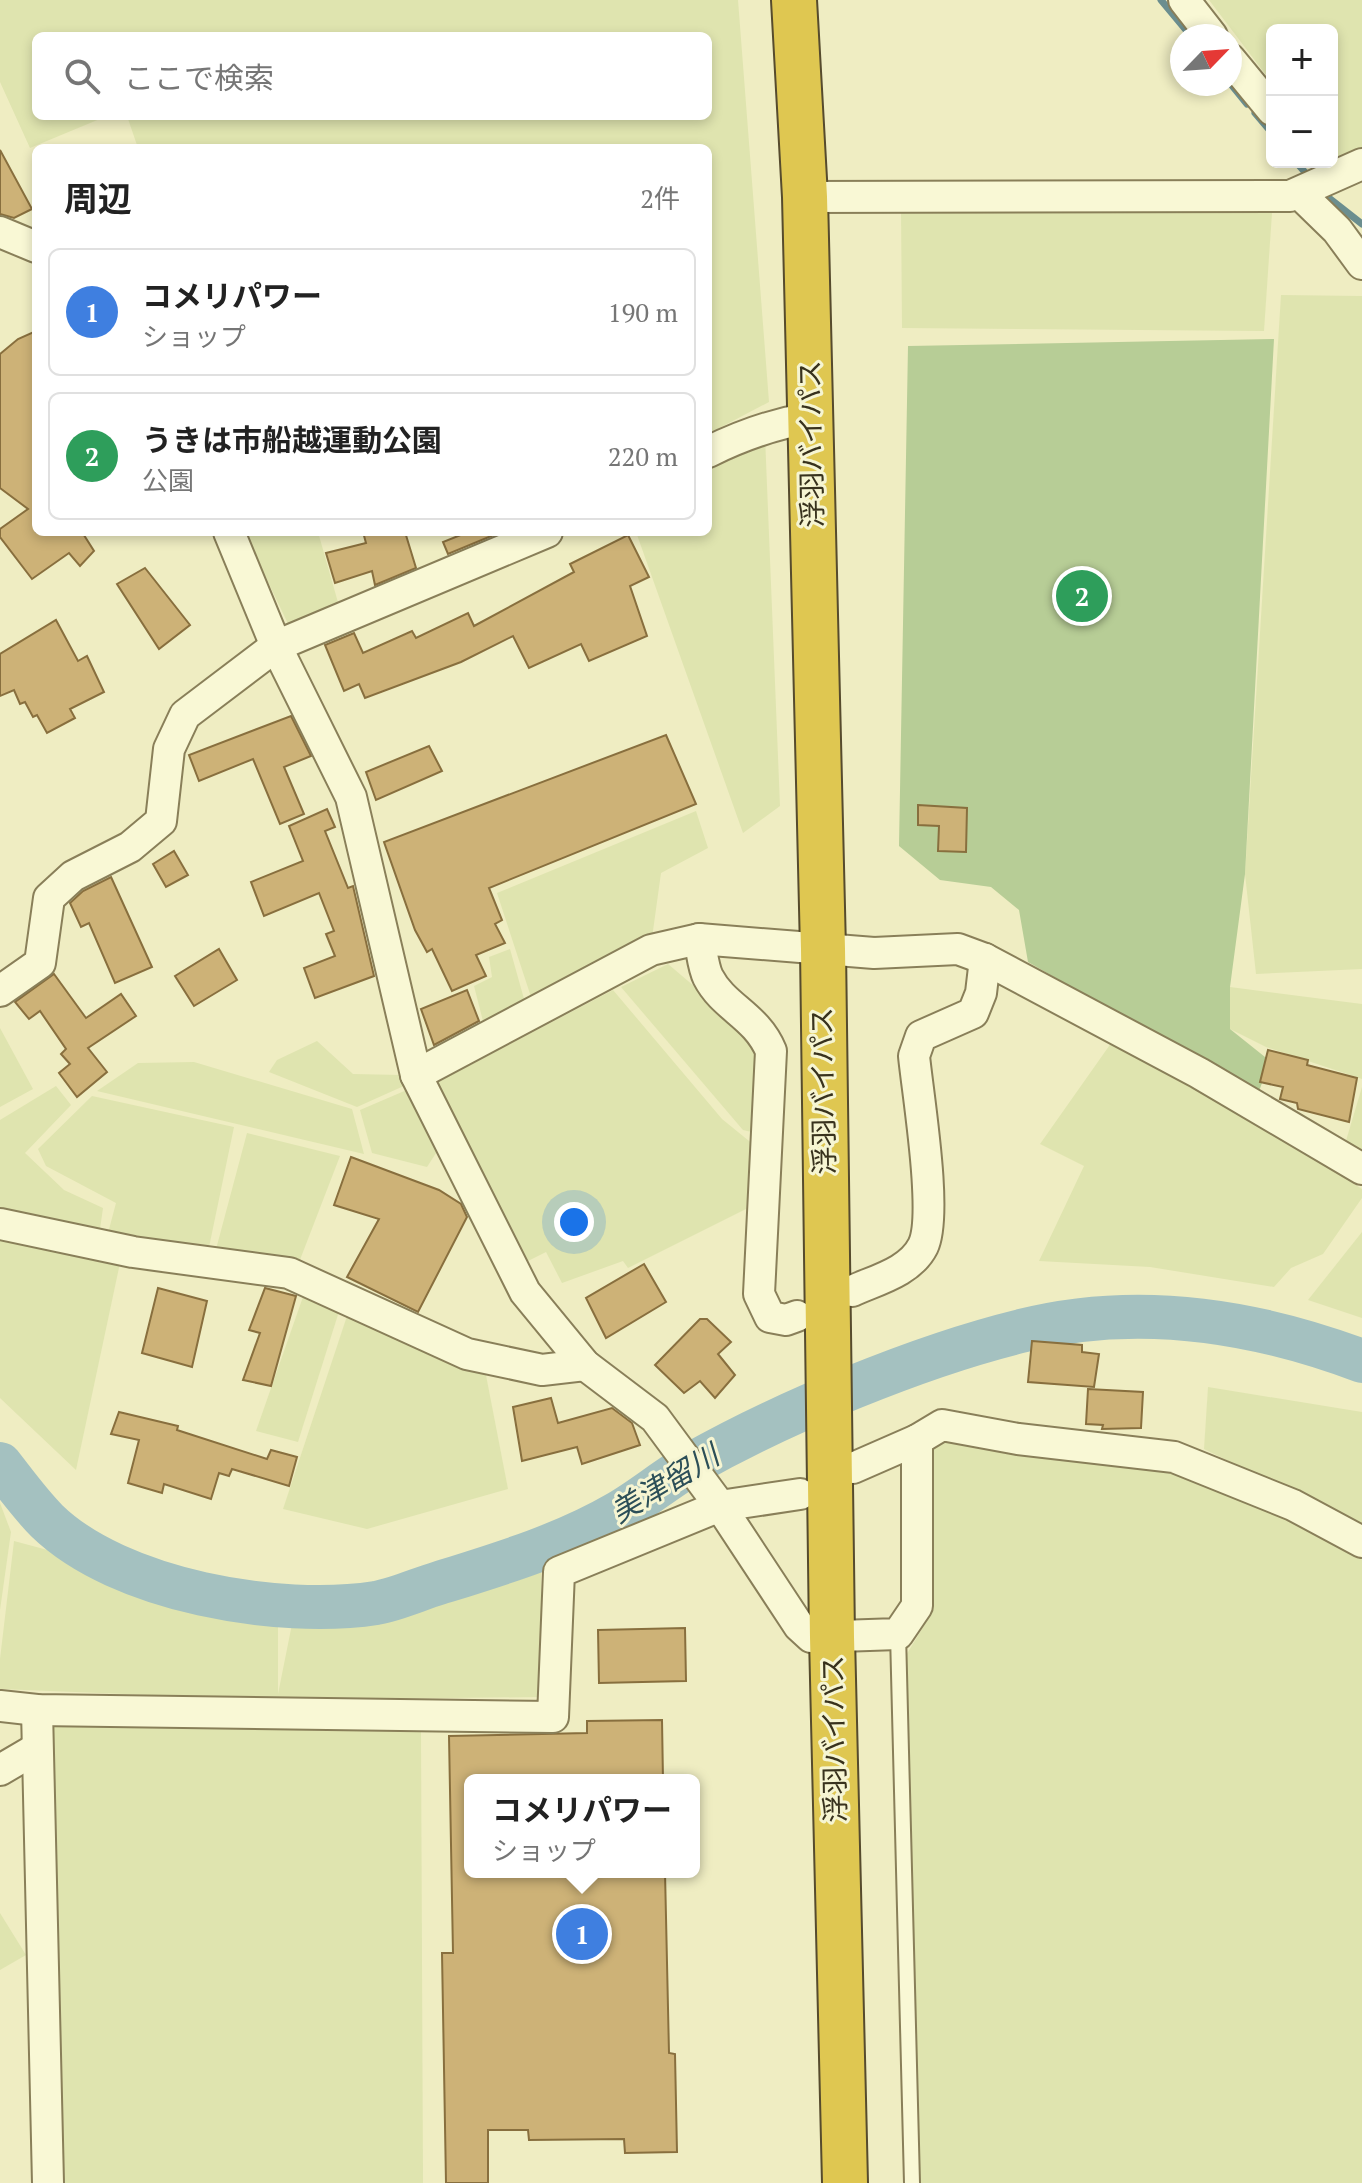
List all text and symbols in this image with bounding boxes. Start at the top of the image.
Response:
north arrow [1170,24,1242,96]
map controls [1266,24,1338,168]
button: + [1266,24,1338,96]
search box [32,32,712,120]
icon: search [60,54,104,98]
text: ここで検索 [124,58,274,98]
button: − [1266,96,1338,168]
text: 周辺 [64,176,132,221]
text: 2件 [640,181,680,215]
text: コメリパワー [142,276,322,316]
text: 1 [85,295,99,329]
text: 190 m [608,295,678,329]
text: ショップ [142,319,246,353]
street label: 浮羽バイパス [791,360,830,528]
text: うきは市船越運動公園 [142,420,442,460]
text: 2 [85,439,99,473]
text: 220 m [608,439,678,473]
text: 公園 [142,463,194,497]
pin: 2 [1056,566,1108,626]
street label: 浮羽バイパス [803,1007,842,1175]
your location [554,1202,594,1242]
water label: 美津留川 [603,1434,729,1531]
street label: 浮羽バイパス [814,1655,853,1823]
popup [464,1774,700,1878]
text: コメリパワー [492,1790,672,1830]
text: ショップ [492,1833,596,1867]
pin: 1 [556,1904,608,1964]

